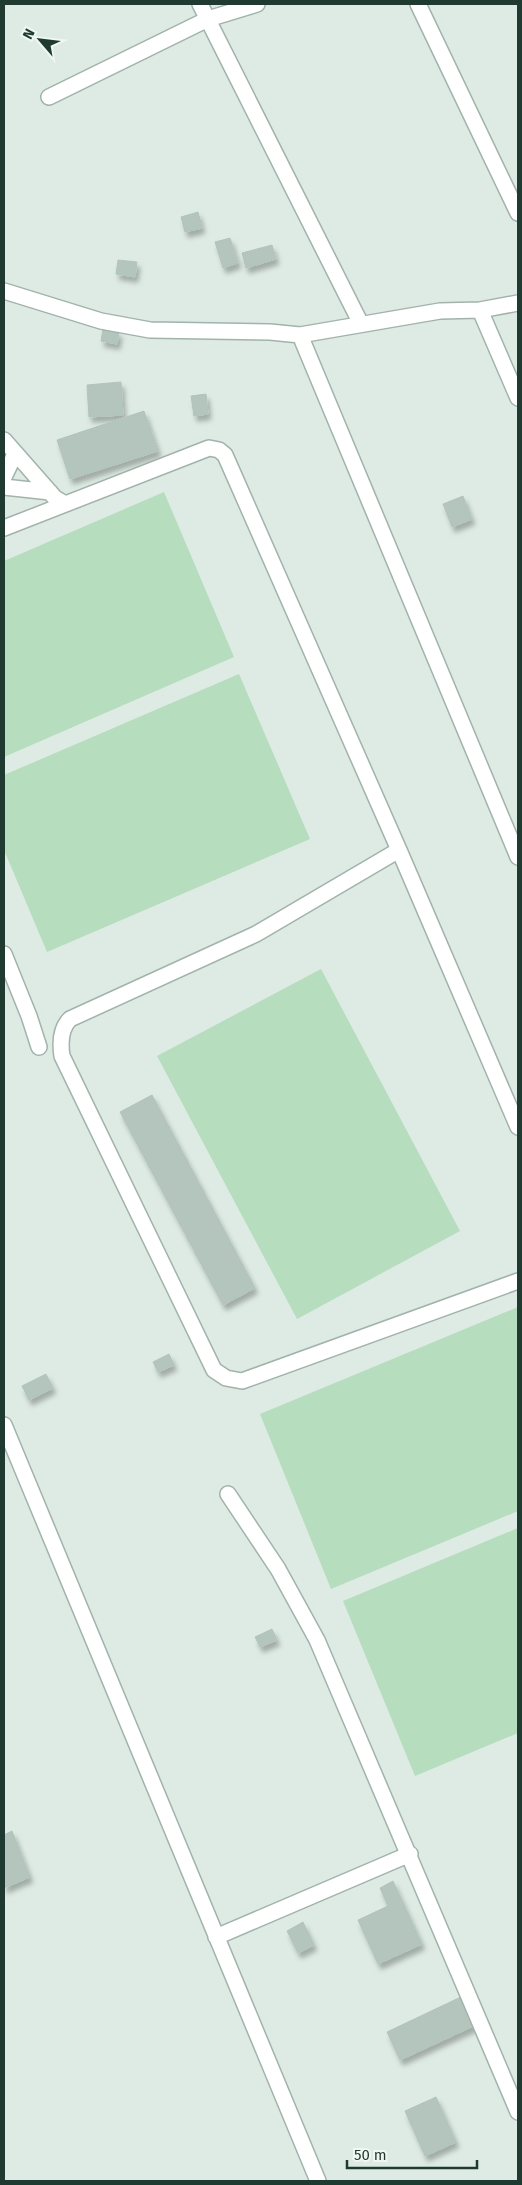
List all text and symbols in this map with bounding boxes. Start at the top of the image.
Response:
north arrow [15,15,65,65]
text: N [19,26,39,42]
scale bar [347,2138,477,2170]
text: 50 m [354,2146,387,2164]

